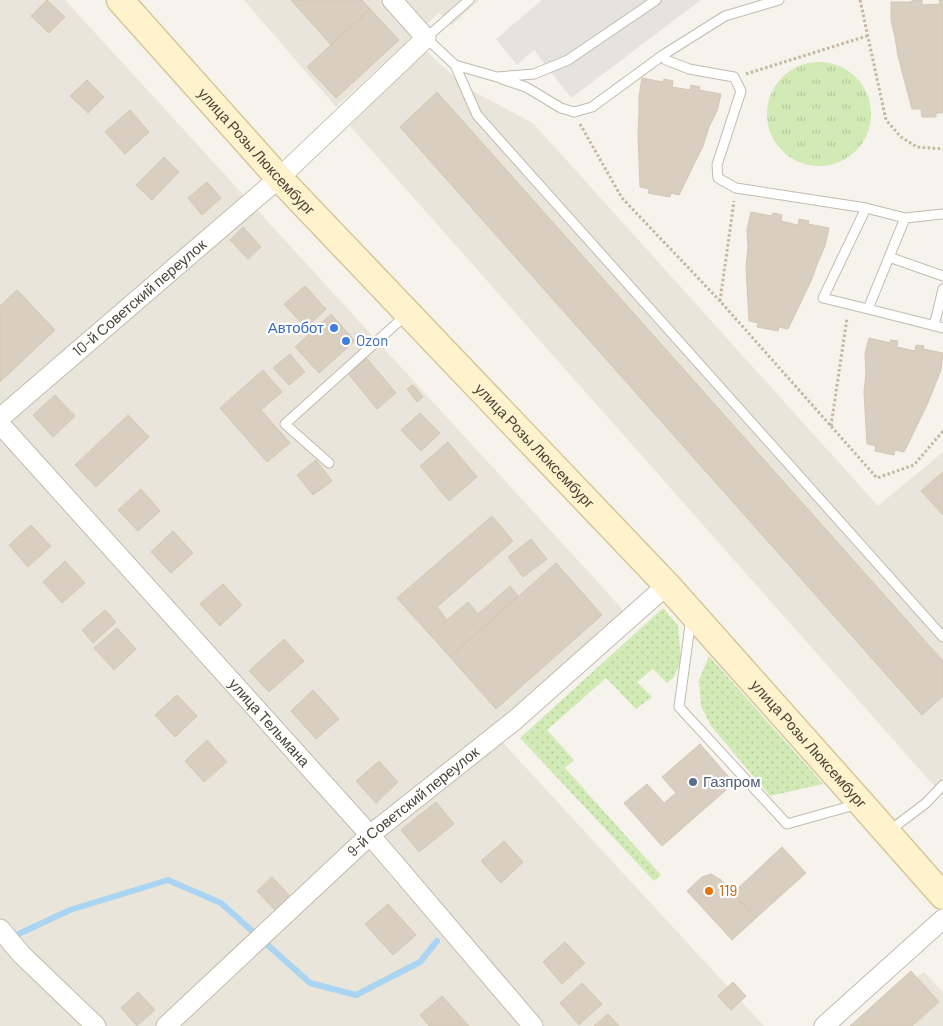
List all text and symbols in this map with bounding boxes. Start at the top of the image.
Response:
street label: улица Розы Люксембург [195,84,320,219]
street label: 10-й Советский переулок [68,235,210,360]
place label: Автобот [268,318,324,336]
marker: Автобот [328,322,340,334]
place label: Ozon [356,331,388,349]
marker: Ozon [340,335,352,347]
street label: улица Розы Люксембург [472,379,599,512]
street label: улица Тельмана [225,674,314,770]
street label: улица Розы Люксембург [748,676,872,812]
street label: 9-й Советский переулок [343,742,483,860]
place label: Газпром [703,772,760,790]
marker: Газпром [687,776,699,788]
place label: 119 [719,881,737,899]
marker: 119 [703,885,715,897]

